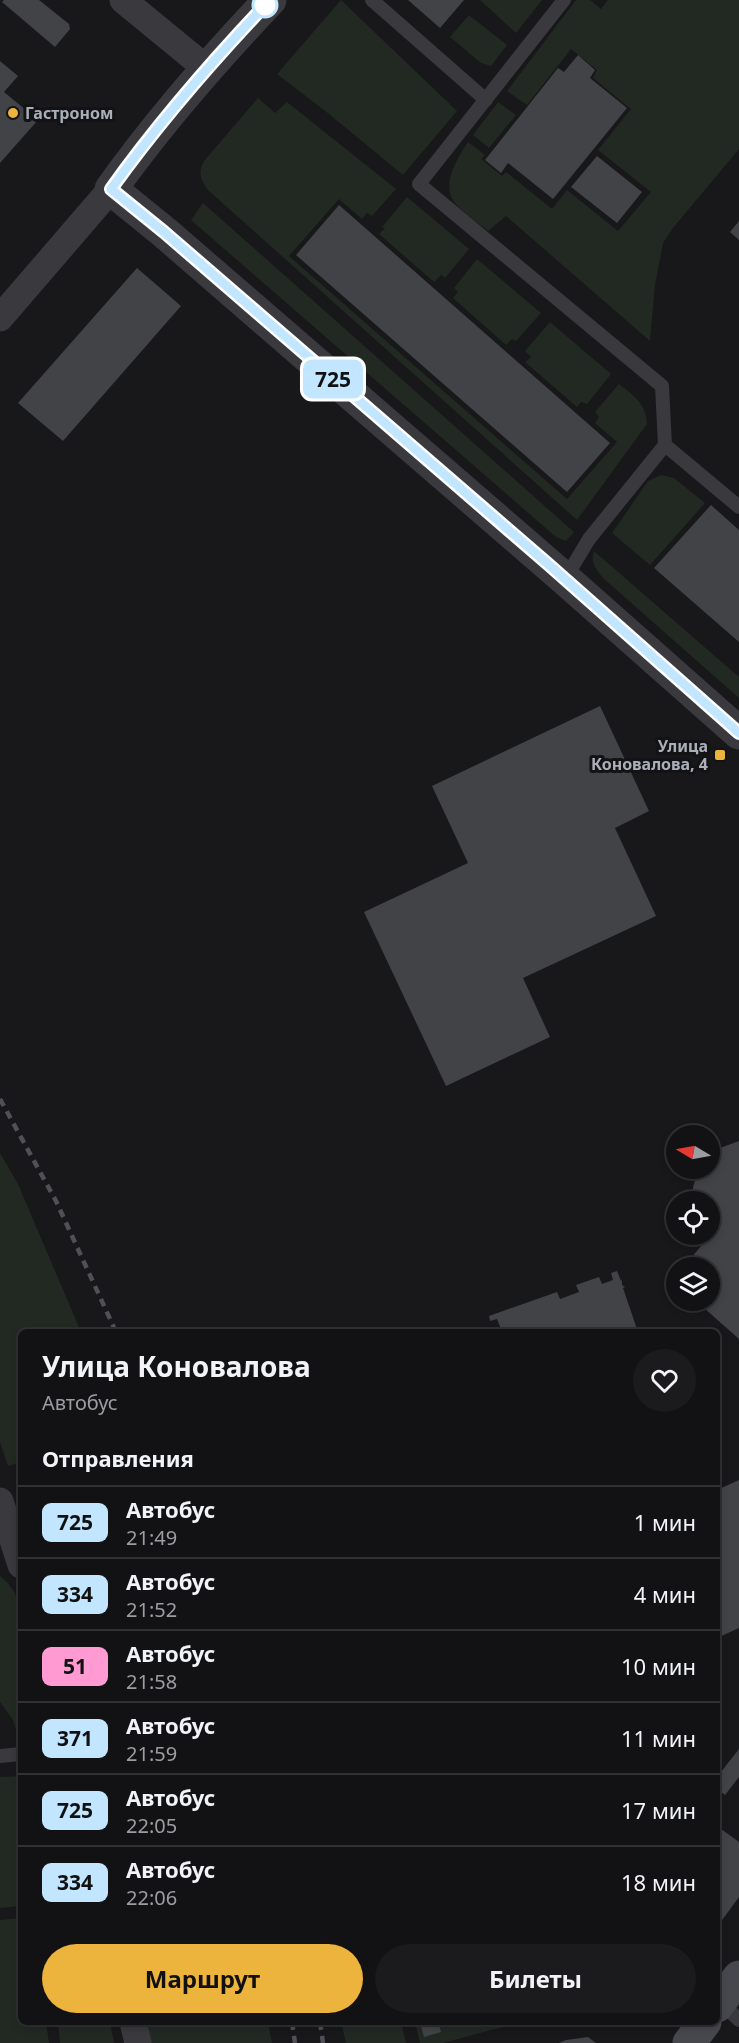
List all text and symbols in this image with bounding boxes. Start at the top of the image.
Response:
unlabelled marker [252,0,278,18]
place label: Гастроном [25,102,113,124]
marker: Гастроном [6,106,20,120]
line badge: 725 [298,360,368,398]
text: 725 [315,365,351,393]
place label: Улица Коновалова, 4 [591,735,708,775]
marker: Улица Коновалова, 4 [713,748,727,762]
north arrow [666,1125,720,1179]
map controls [666,1125,720,1311]
button: locate [666,1191,720,1245]
button: layers [666,1257,720,1311]
text: Улица Коновалова [42,1347,311,1385]
button: heart [633,1349,696,1412]
text: Автобус [42,1389,118,1416]
text: Отправления [42,1443,194,1473]
text: Автобус [126,1494,215,1524]
text: 1 мин [634,1507,696,1537]
text: 725 [57,1508,93,1536]
text: 21:49 [126,1524,177,1551]
text: Автобус [126,1566,215,1596]
text: 4 мин [634,1579,696,1609]
text: 334 [57,1580,93,1608]
text: 21:52 [126,1596,177,1623]
text: Автобус [126,1638,215,1668]
text: 10 мин [621,1651,696,1681]
text: 51 [63,1652,87,1680]
text: 21:58 [126,1668,177,1695]
text: Автобус [126,1710,215,1740]
text: 11 мин [621,1723,696,1753]
text: 371 [57,1724,93,1752]
text: 21:59 [126,1740,177,1767]
text: Автобус [126,1782,215,1812]
text: 17 мин [621,1795,696,1825]
text: 725 [57,1796,93,1824]
text: 22:05 [126,1812,177,1839]
text: Автобус [126,1854,215,1884]
text: 18 мин [621,1867,696,1897]
text: 334 [57,1868,93,1896]
text: 22:06 [126,1884,177,1911]
button: Маршрут [42,1944,363,2013]
button: Билеты [375,1944,696,2013]

